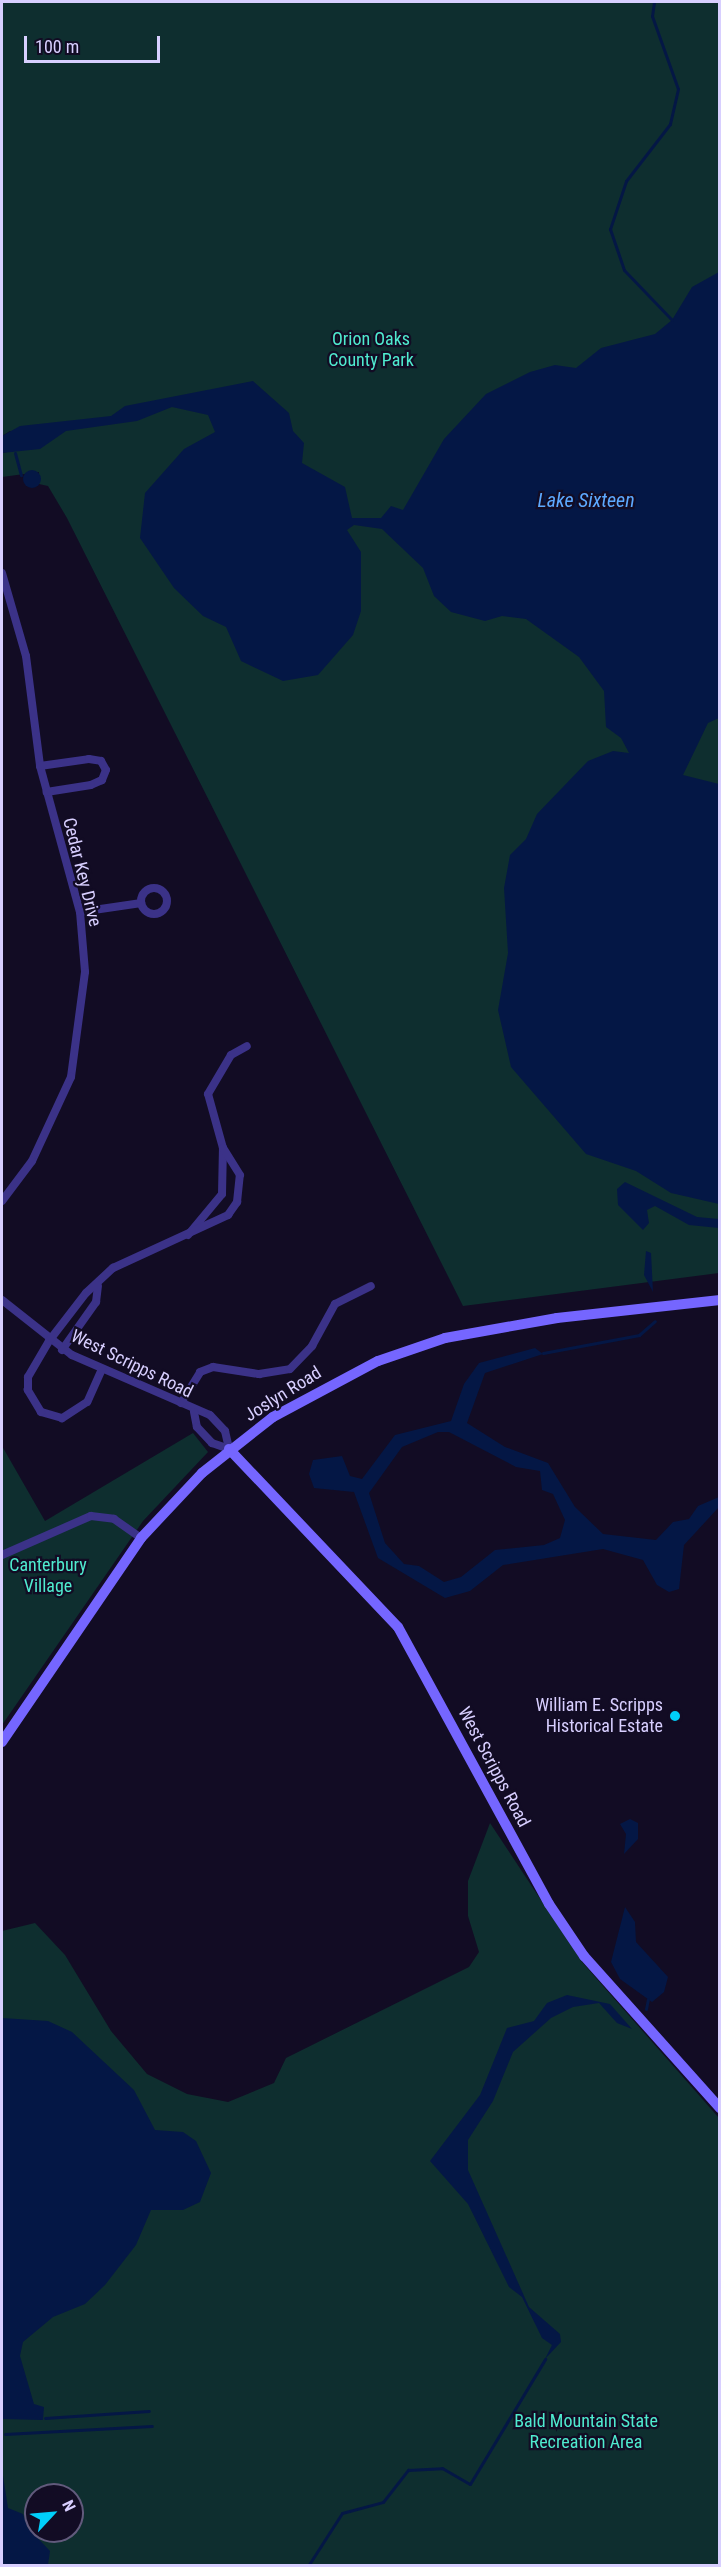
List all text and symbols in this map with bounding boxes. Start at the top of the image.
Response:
scale bar [27,24,164,62]
text: 100 m [35,36,79,57]
park label: Orion Oaks County Park [328,329,414,372]
water label: Lake Sixteen [537,488,635,512]
street label: Cedar Key Drive [58,815,106,929]
street label: West Scripps Road [67,1325,197,1403]
street label: Joslyn Road [241,1362,325,1426]
park label: Canterbury Village [9,1555,87,1598]
place label: William E. Scripps Historical Estate [535,1695,663,1738]
street label: West Scripps Road [453,1703,535,1831]
marker: William E. Scripps Historical Estate [668,1709,682,1723]
park label: Bald Mountain State Recreation Area [514,2411,658,2454]
north arrow [24,2483,84,2543]
text: N [58,2497,80,2514]

